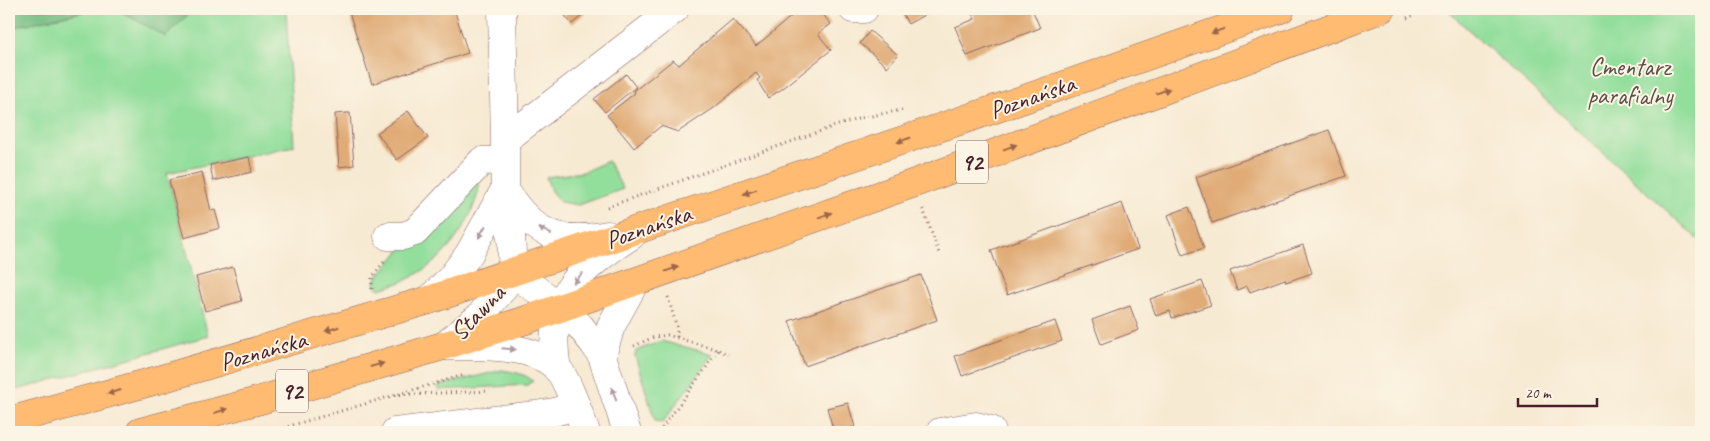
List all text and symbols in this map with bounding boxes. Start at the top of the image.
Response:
one-way arrow [1211,28,1226,35]
park label: Cmentarz parafialny [1587,51,1674,112]
street label: Poznańska [985,67,1081,127]
one-way arrow [1156,87,1171,95]
one-way arrow [896,136,911,144]
road number: 92 [956,140,988,183]
one-way arrow [1003,143,1018,150]
one-way arrow [742,188,757,196]
street label: Poznańska [601,197,697,257]
one-way arrow [818,211,833,219]
one-way arrow [478,225,486,240]
one-way arrow [538,227,552,235]
one-way arrow [665,265,680,273]
one-way arrow [572,271,584,283]
street label: Stawna [443,276,514,348]
street label: Poznańska [216,323,312,379]
one-way arrow [324,326,339,334]
one-way arrow [502,345,518,353]
one-way arrow [370,361,385,369]
road number: 92 [276,370,308,412]
scale bar [1518,376,1596,408]
text: 20 m [1525,384,1552,403]
one-way arrow [610,386,618,401]
one-way arrow [106,388,121,396]
one-way arrow [214,407,229,415]

